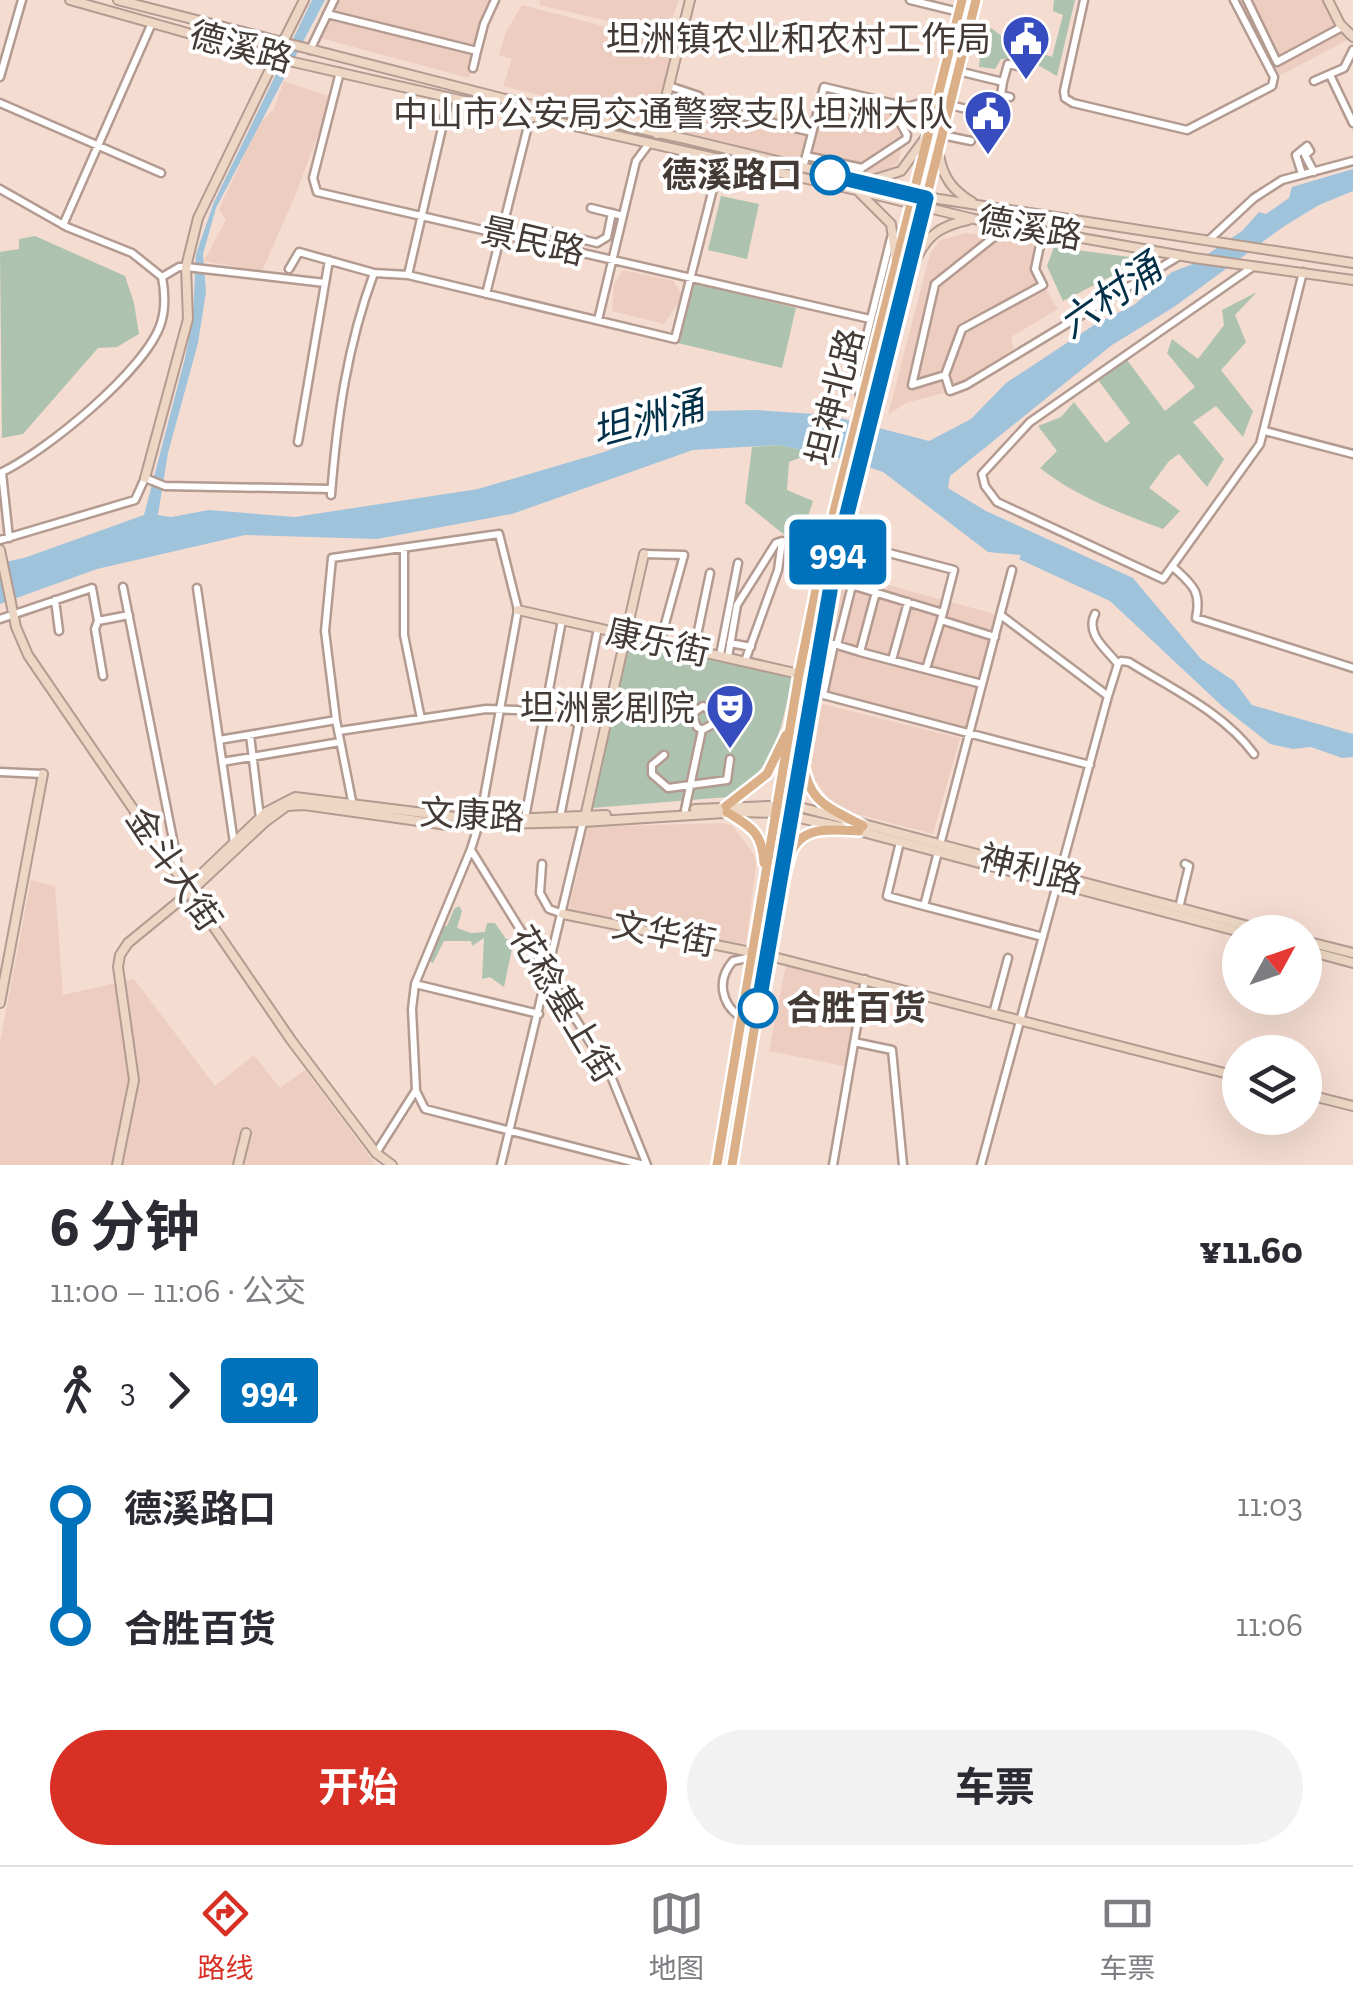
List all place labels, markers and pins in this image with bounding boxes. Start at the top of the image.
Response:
public building icon: 坦洲镇农业和农村工作局 [1000,13,1052,81]
place label: 坦洲镇农业和农村工作局 [606,18,991,60]
public building icon: 中山市公安局交通警察支队坦洲大队 [962,88,1014,156]
place label: 中山市公安局交通警察支队坦洲大队 [393,93,953,135]
place label: 德溪路口 [662,154,802,196]
marker: 德溪路口 [811,156,849,194]
theatre icon: 坦洲影剧院 [704,682,756,750]
place label: 坦洲影剧院 [520,687,695,729]
place label: 合胜百货 [786,987,926,1029]
marker: 合胜百货 [739,989,777,1027]

